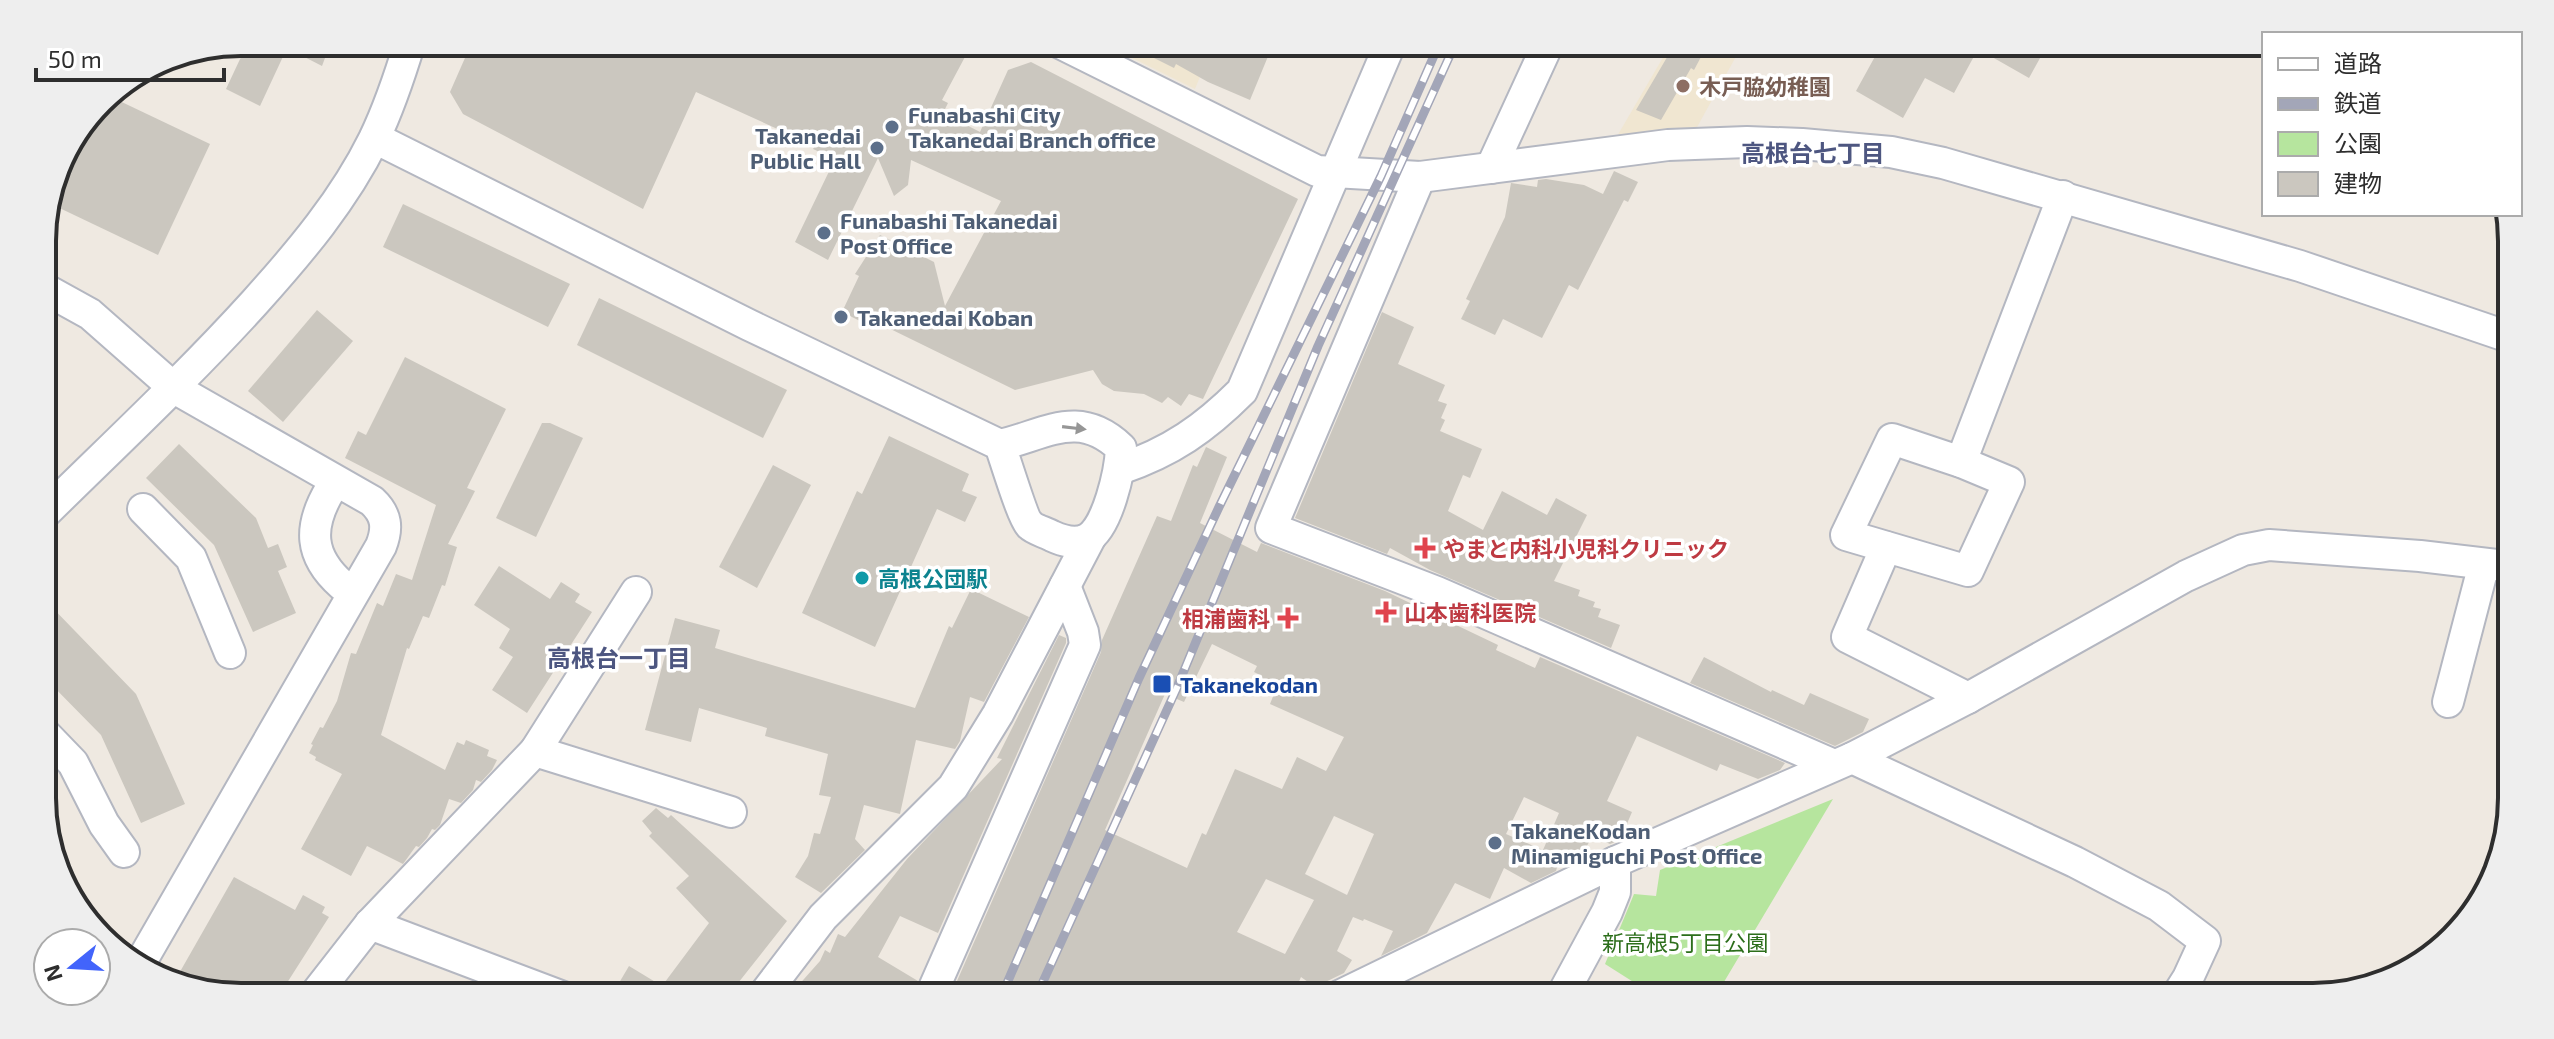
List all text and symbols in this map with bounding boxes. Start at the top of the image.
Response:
scale bar [36,32,224,82]
legend [2262,32,2522,216]
text: 50 m [48,44,102,73]
text: 道路 [2334,48,2382,77]
place label: 木戸脇幼稚園 [1699,73,1831,99]
marker: 木戸脇幼稚園 [1674,77,1692,95]
text: 鉄道 [2334,88,2382,117]
place label: Funabashi City Takanedai Branch office [908,101,1156,152]
marker: Funabashi City Takanedai Branch office [883,118,901,136]
place label: Takanedai Public Hall [750,122,862,173]
text: 公園 [2334,128,2382,157]
district label: 高根台七丁目 [1741,138,1885,167]
marker: Takanedai Public Hall [868,139,886,157]
text: 建物 [2334,168,2382,197]
place label: Funabashi Takanedai Post Office [840,207,1058,258]
marker: Funabashi Takanedai Post Office [815,224,833,242]
place label: Takanedai Koban [857,304,1033,330]
marker: Takanedai Koban [832,308,850,326]
one-way arrow [1062,422,1087,435]
place label: やまと内科小児科クリニック [1443,535,1729,561]
marker: やまと内科小児科クリニック [1414,537,1436,559]
place label: 高根公団駅 [878,565,988,591]
marker: 高根公団駅 [853,569,871,587]
place label: 山本歯科医院 [1404,599,1536,625]
marker: 山本歯科医院 [1375,601,1397,623]
place label: 相浦歯科 [1182,605,1270,631]
marker: 相浦歯科 [1277,607,1299,629]
district label: 高根台一丁目 [547,643,691,672]
place label: Takanekodan [1180,671,1318,697]
marker: Takanekodan [1151,673,1173,695]
place label: TakaneKodan Minamiguchi Post Office [1511,817,1762,868]
marker: TakaneKodan Minamiguchi Post Office [1486,834,1504,852]
north arrow [32,927,112,1007]
park label: 新高根5丁目公園 [1602,929,1768,955]
text: N [37,962,67,985]

